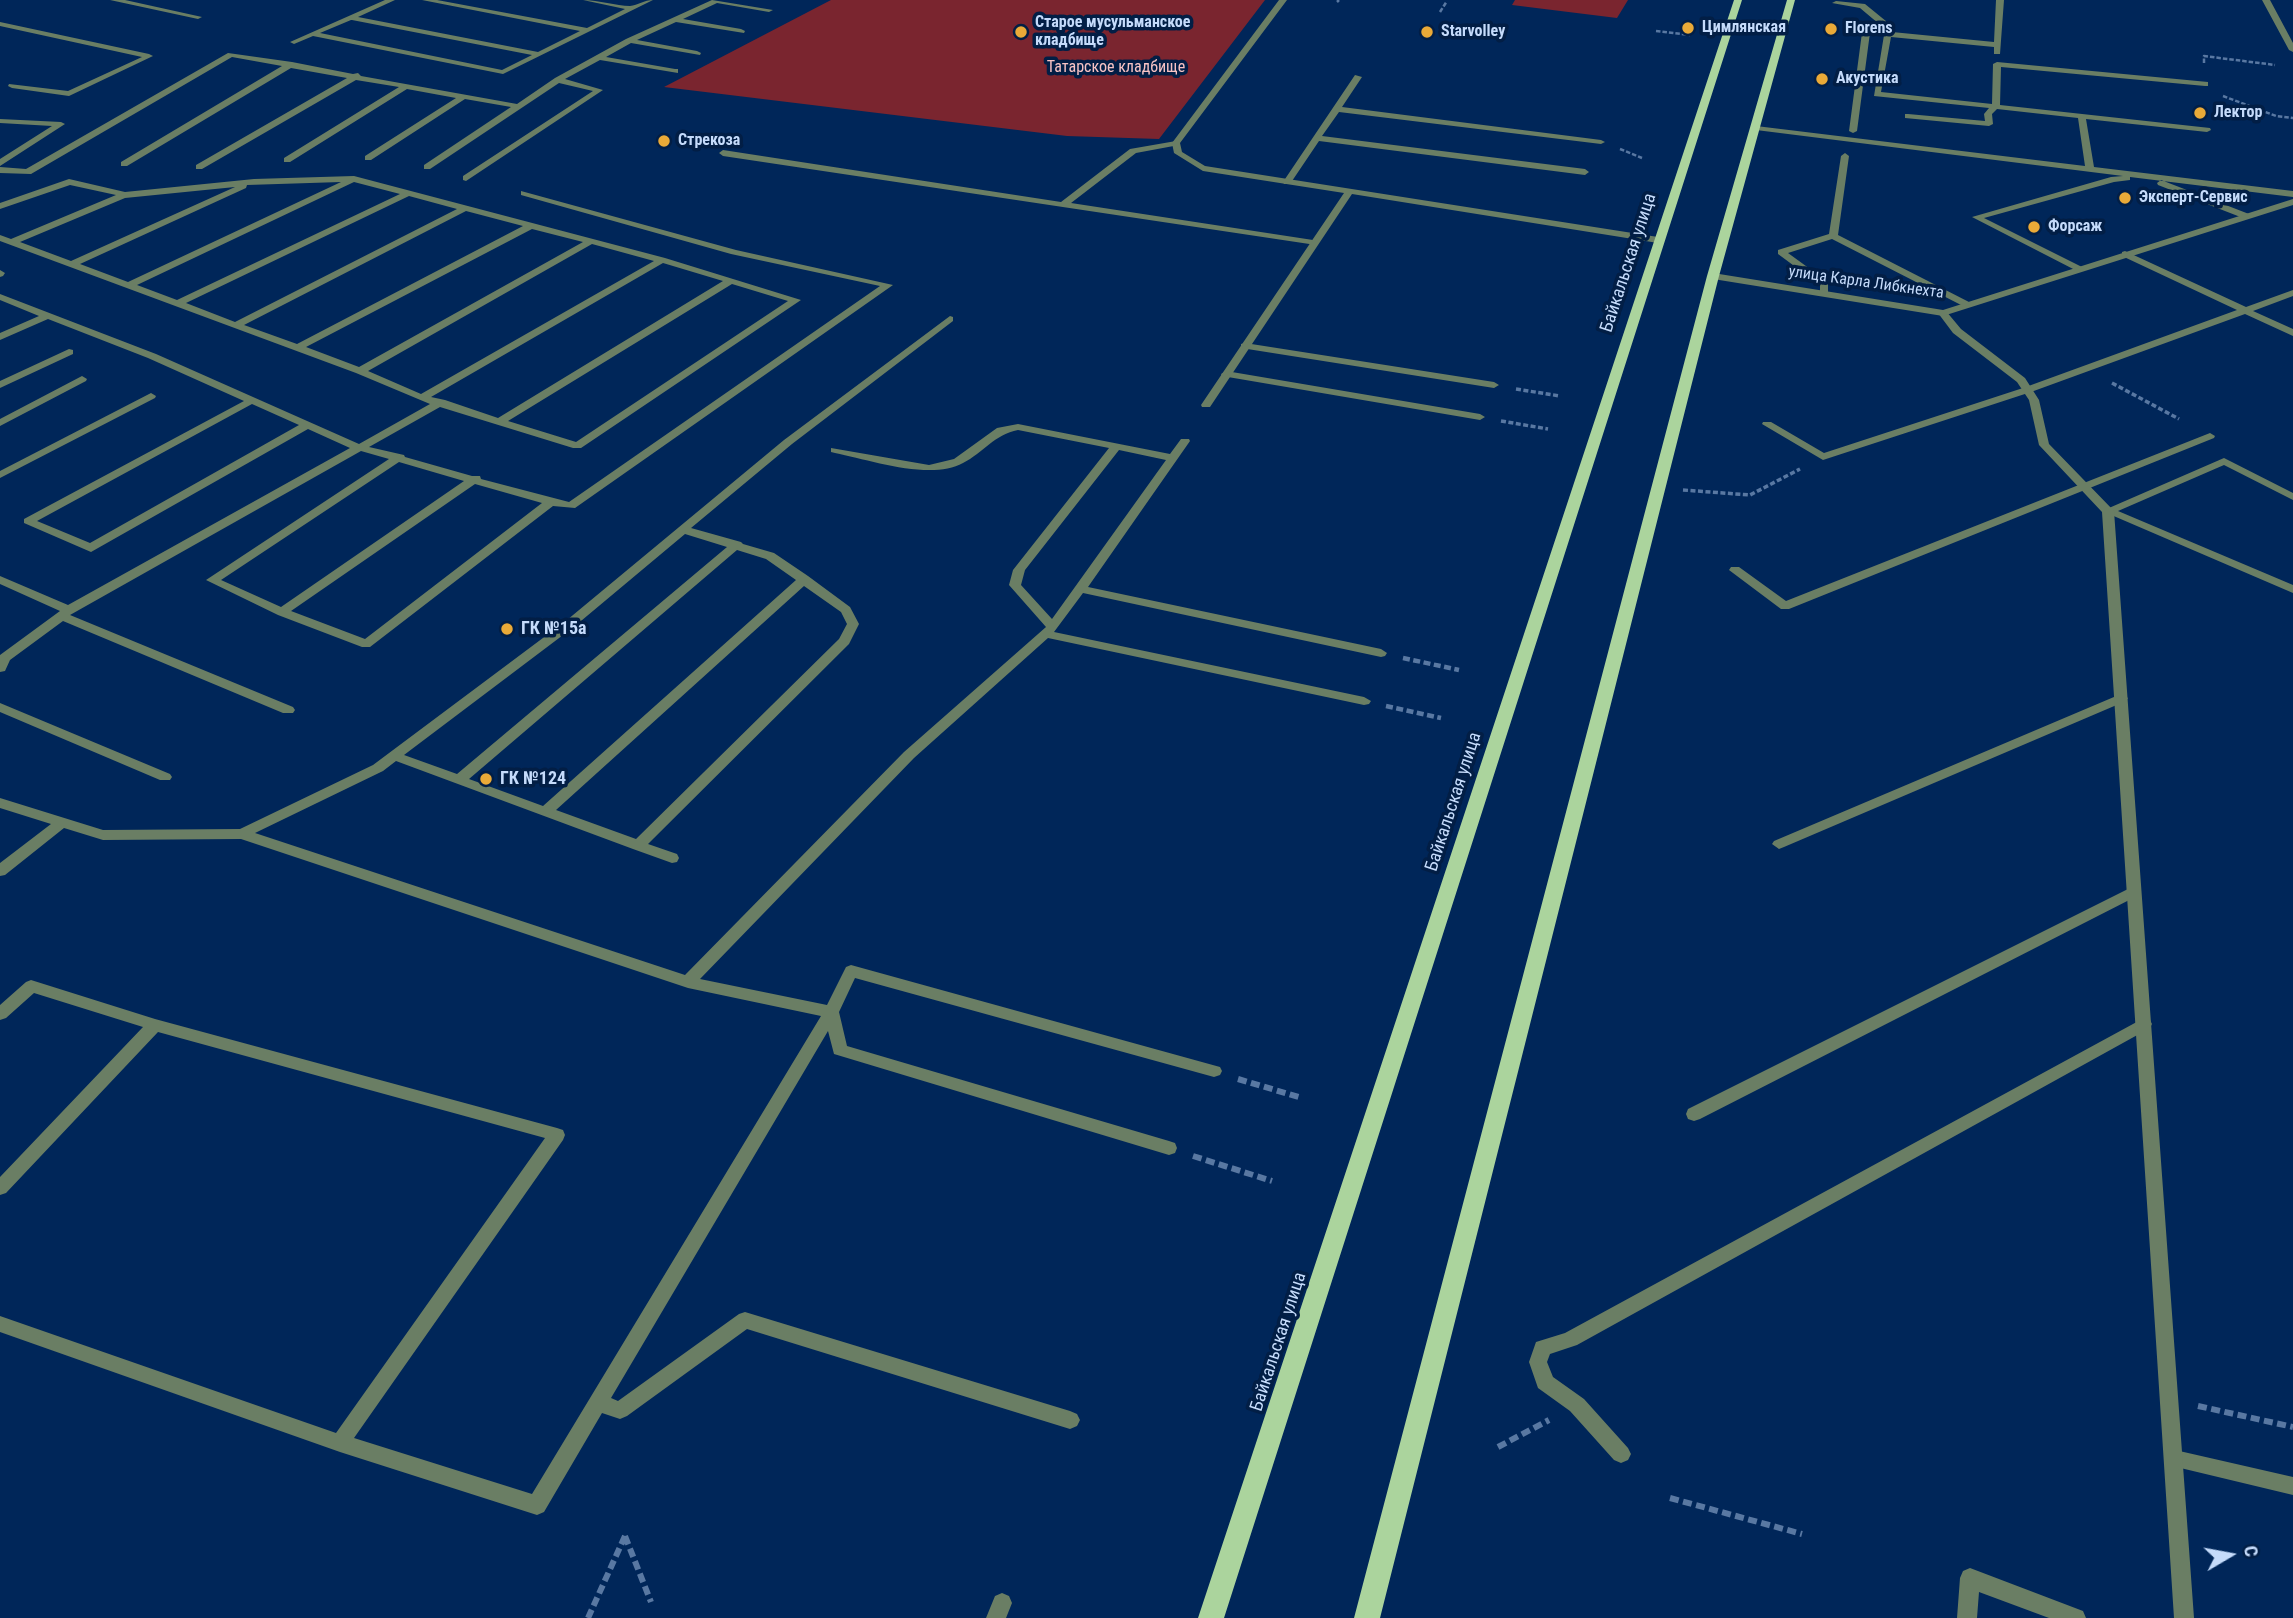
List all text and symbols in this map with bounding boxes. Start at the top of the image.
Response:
place label: Старое мусульманское кладбище [1035,13,1190,51]
place label: Цимлянская [1702,18,1786,38]
place label: Florens [1845,19,1893,39]
marker: Цимлянская [1680,20,1696,36]
marker: Florens [1823,21,1839,37]
place label: Starvolley [1441,22,1505,42]
marker: Старое мусульманское кладбище [1013,24,1029,40]
marker: Starvolley [1419,24,1435,40]
park label: Татарское кладбище [1047,58,1185,78]
place label: Акустика [1836,69,1898,89]
marker: Акустика [1814,71,1830,87]
place label: Лектор [2214,103,2262,123]
marker: Лектор [2192,105,2208,121]
place label: Стрекоза [678,131,740,151]
marker: Стрекоза [656,133,672,149]
place label: Эксперт-Сервис [2139,188,2248,208]
marker: Эксперт-Сервис [2117,190,2133,206]
street label: Байкальская улица [1596,191,1662,335]
place label: Форсаж [2048,217,2102,237]
marker: Форсаж [2026,219,2042,235]
street label: улица Карла Либкнехта [1787,263,1945,303]
place label: ГК №15а [521,618,586,640]
marker: ГК №15а [499,621,515,637]
street label: Байкальская улица [1421,730,1487,874]
place label: ГК №124 [500,768,566,790]
marker: ГК №124 [478,771,494,787]
street label: Байкальская улица [1246,1270,1312,1414]
north arrow [2195,1520,2265,1590]
text: С [2239,1544,2263,1559]

